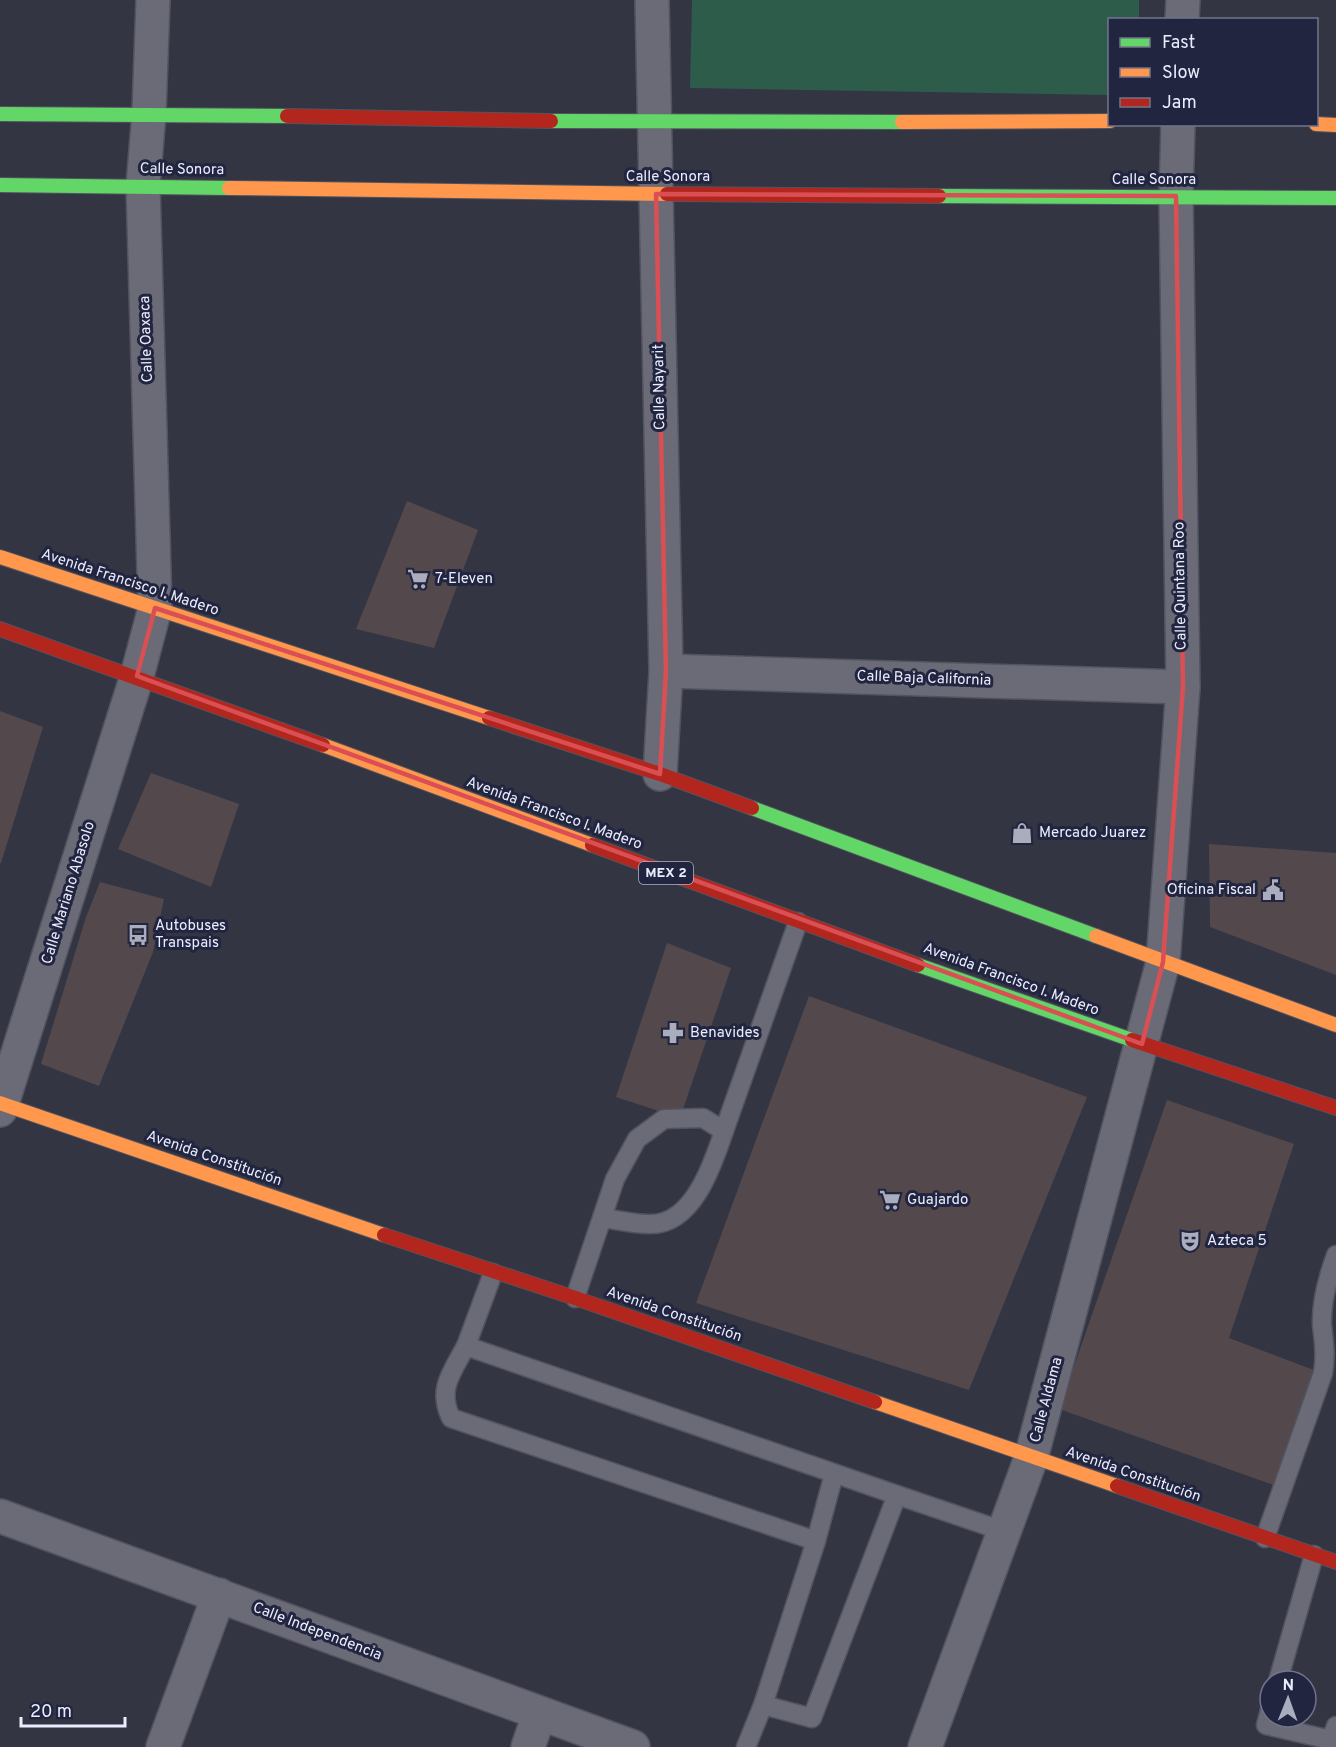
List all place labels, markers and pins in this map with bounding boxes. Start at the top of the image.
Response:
supermarket icon: 7-Eleven [406,567,430,591]
place label: 7-Eleven [435,570,493,589]
shop icon: Mercado Juarez [1010,821,1034,845]
place label: Mercado Juarez [1039,824,1146,843]
public building icon: Oficina Fiscal [1261,878,1285,902]
place label: Oficina Fiscal [1167,881,1256,900]
place label: Autobuses Transpais [155,917,226,953]
bus stop icon: Autobuses Transpais [126,923,150,947]
pharmacy icon: Benavides [661,1021,685,1045]
place label: Benavides [690,1024,759,1043]
supermarket icon: Guajardo [878,1188,902,1212]
place label: Guajardo [907,1191,968,1210]
theatre icon: Azteca 5 [1178,1229,1202,1253]
place label: Azteca 5 [1207,1232,1267,1251]

